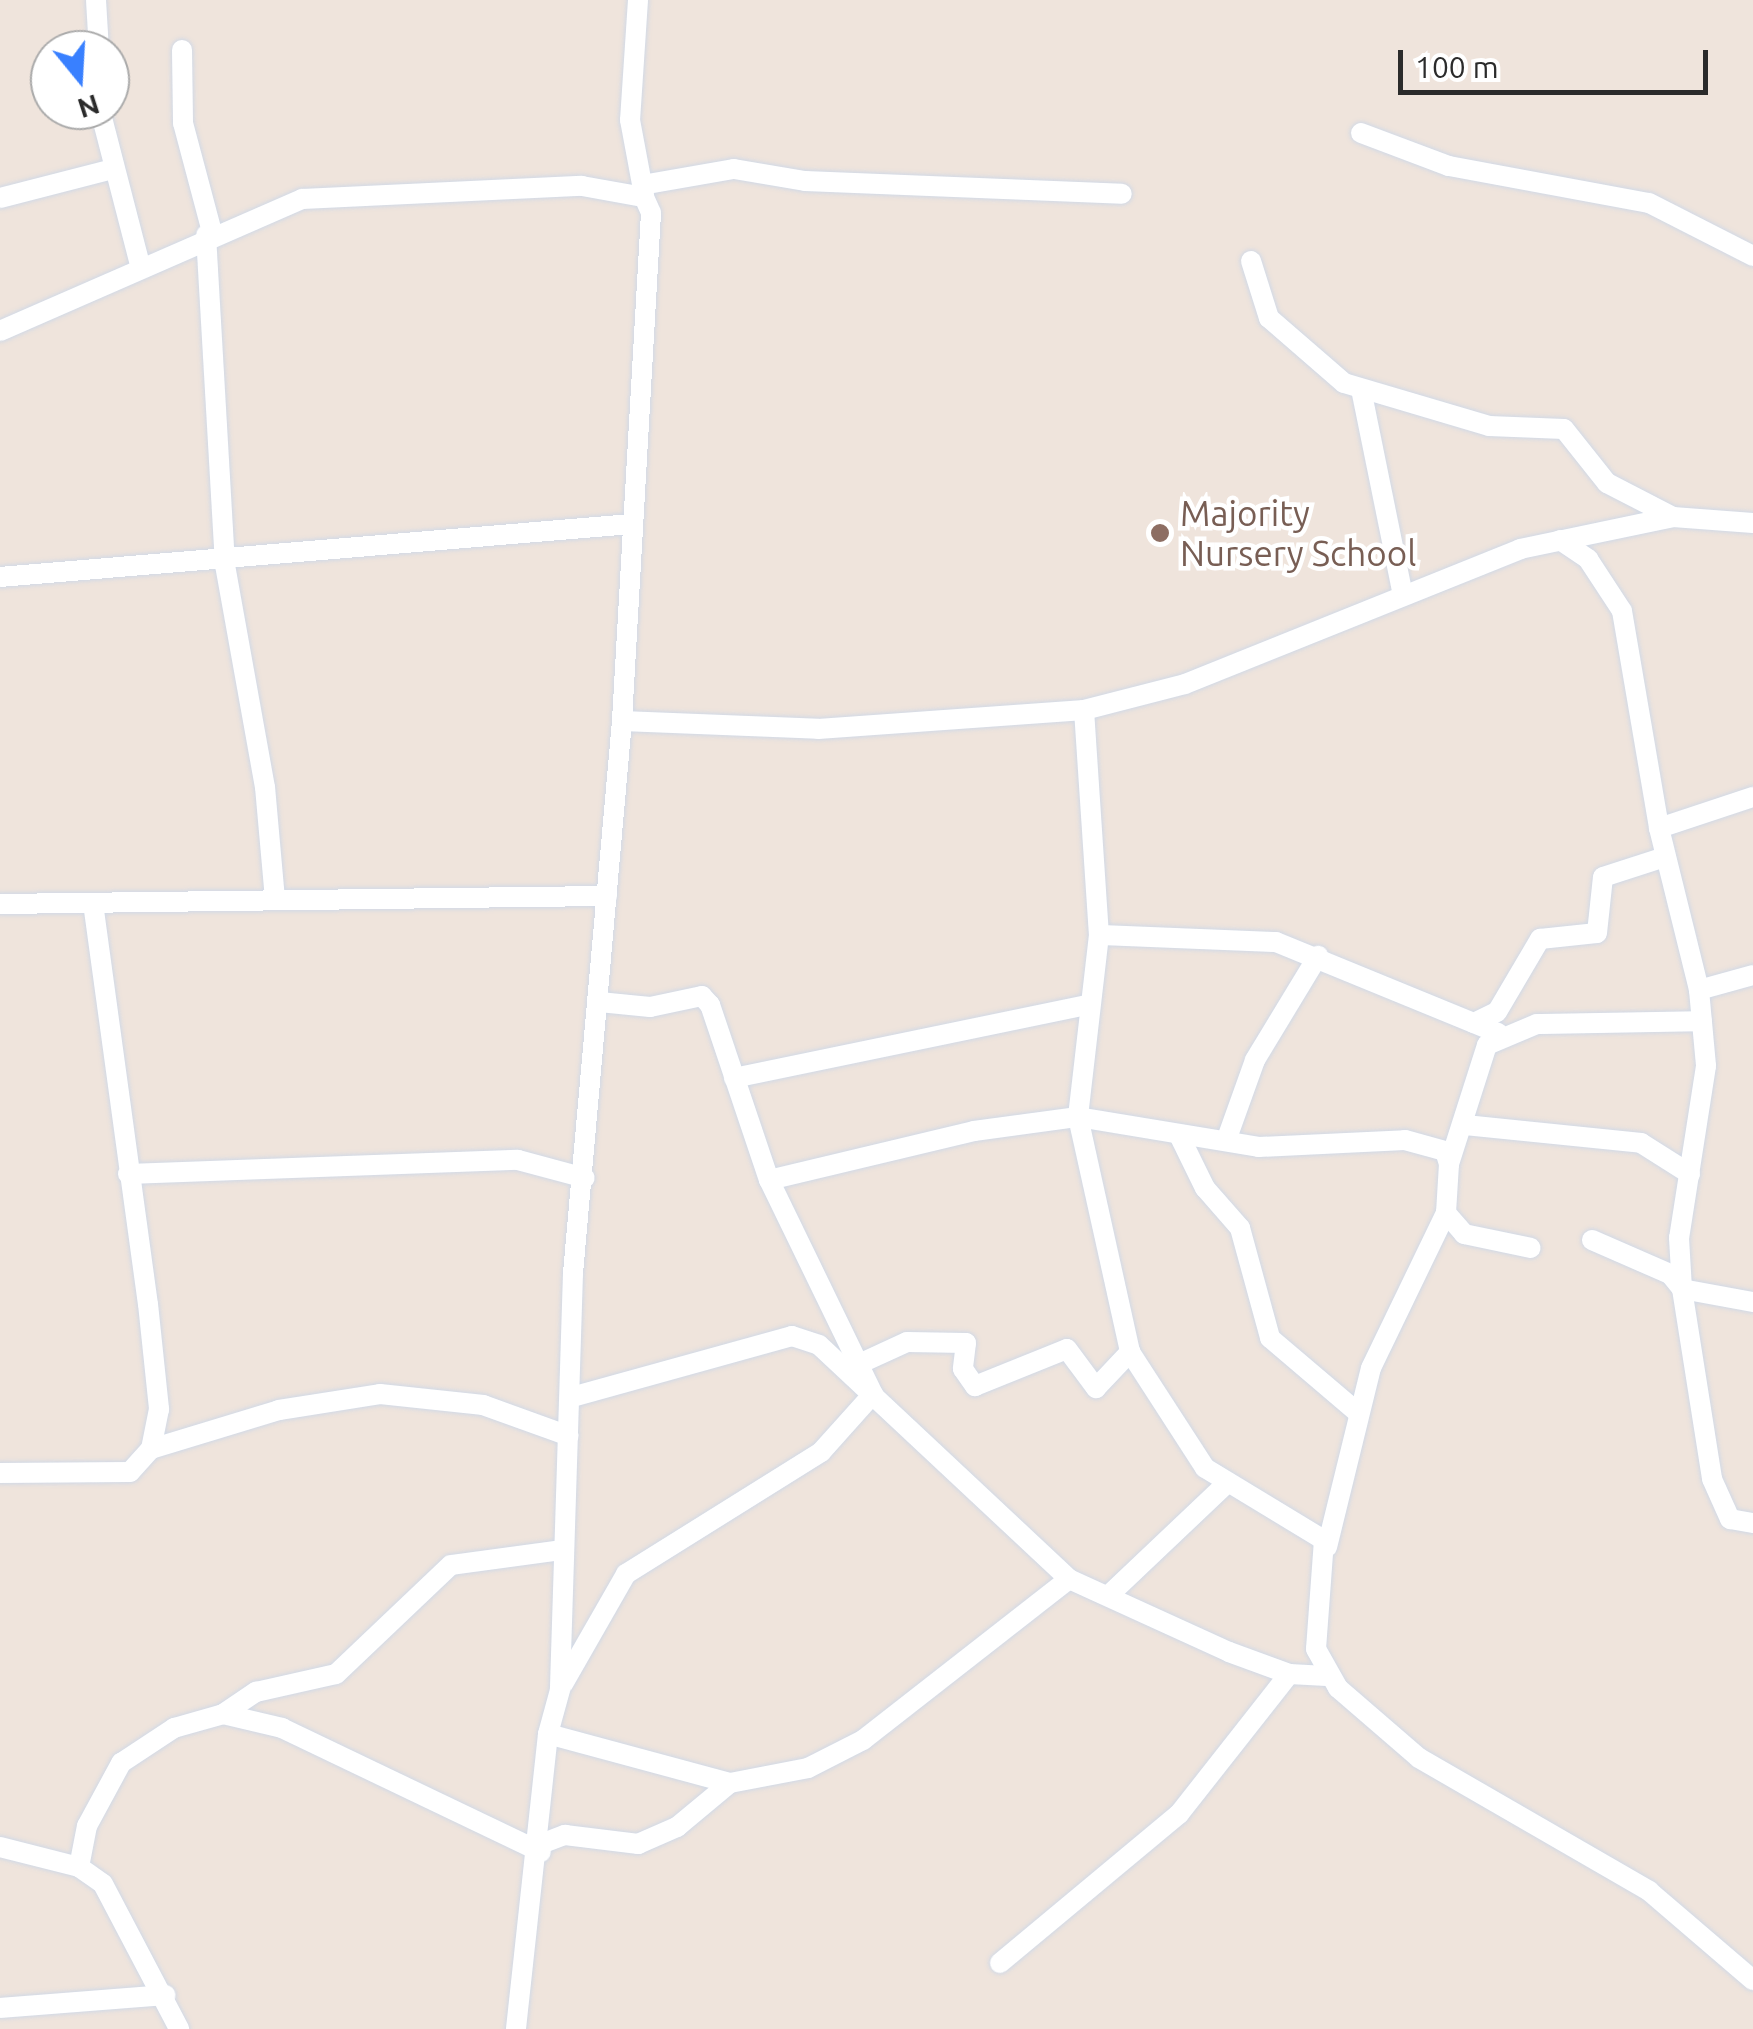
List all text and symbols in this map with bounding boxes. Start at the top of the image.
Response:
north arrow [30,30,130,130]
scale bar [1403,30,1713,92]
text: 100 m [1415,50,1499,84]
text: N [74,89,104,125]
place label: Majority Nursery School [1180,492,1416,574]
marker: Majority Nursery School [1149,522,1171,544]

